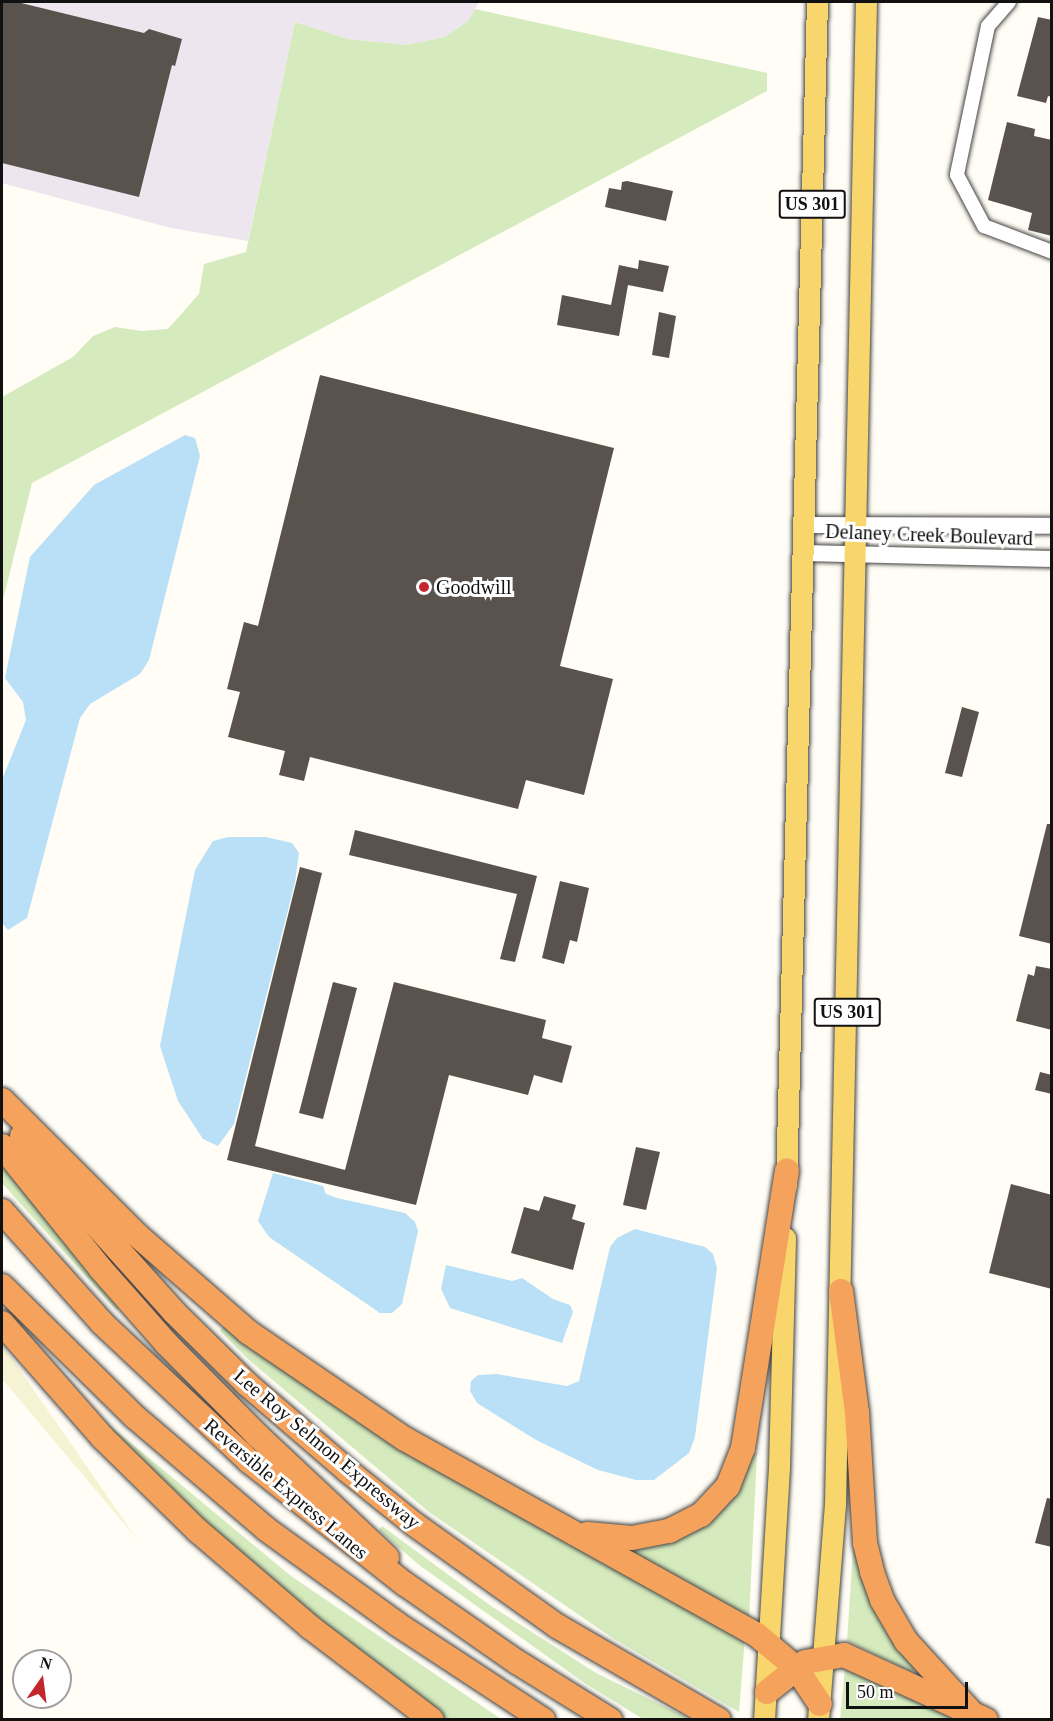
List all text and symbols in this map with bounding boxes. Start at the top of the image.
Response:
road number: US 301 [778,189,846,219]
street label: Delaney Creek Boulevard [825,519,1033,551]
place label: Goodwill [436,575,512,599]
marker: Goodwill [417,580,431,594]
road number: US 301 [812,997,882,1027]
street label: Lee Roy Selmon Expressway [229,1364,425,1534]
street label: Reversible Express Lanes [199,1413,373,1565]
north arrow [12,1649,72,1709]
text: N [38,1653,54,1673]
scale bar [849,1670,970,1708]
text: 50 m [857,1682,894,1702]

